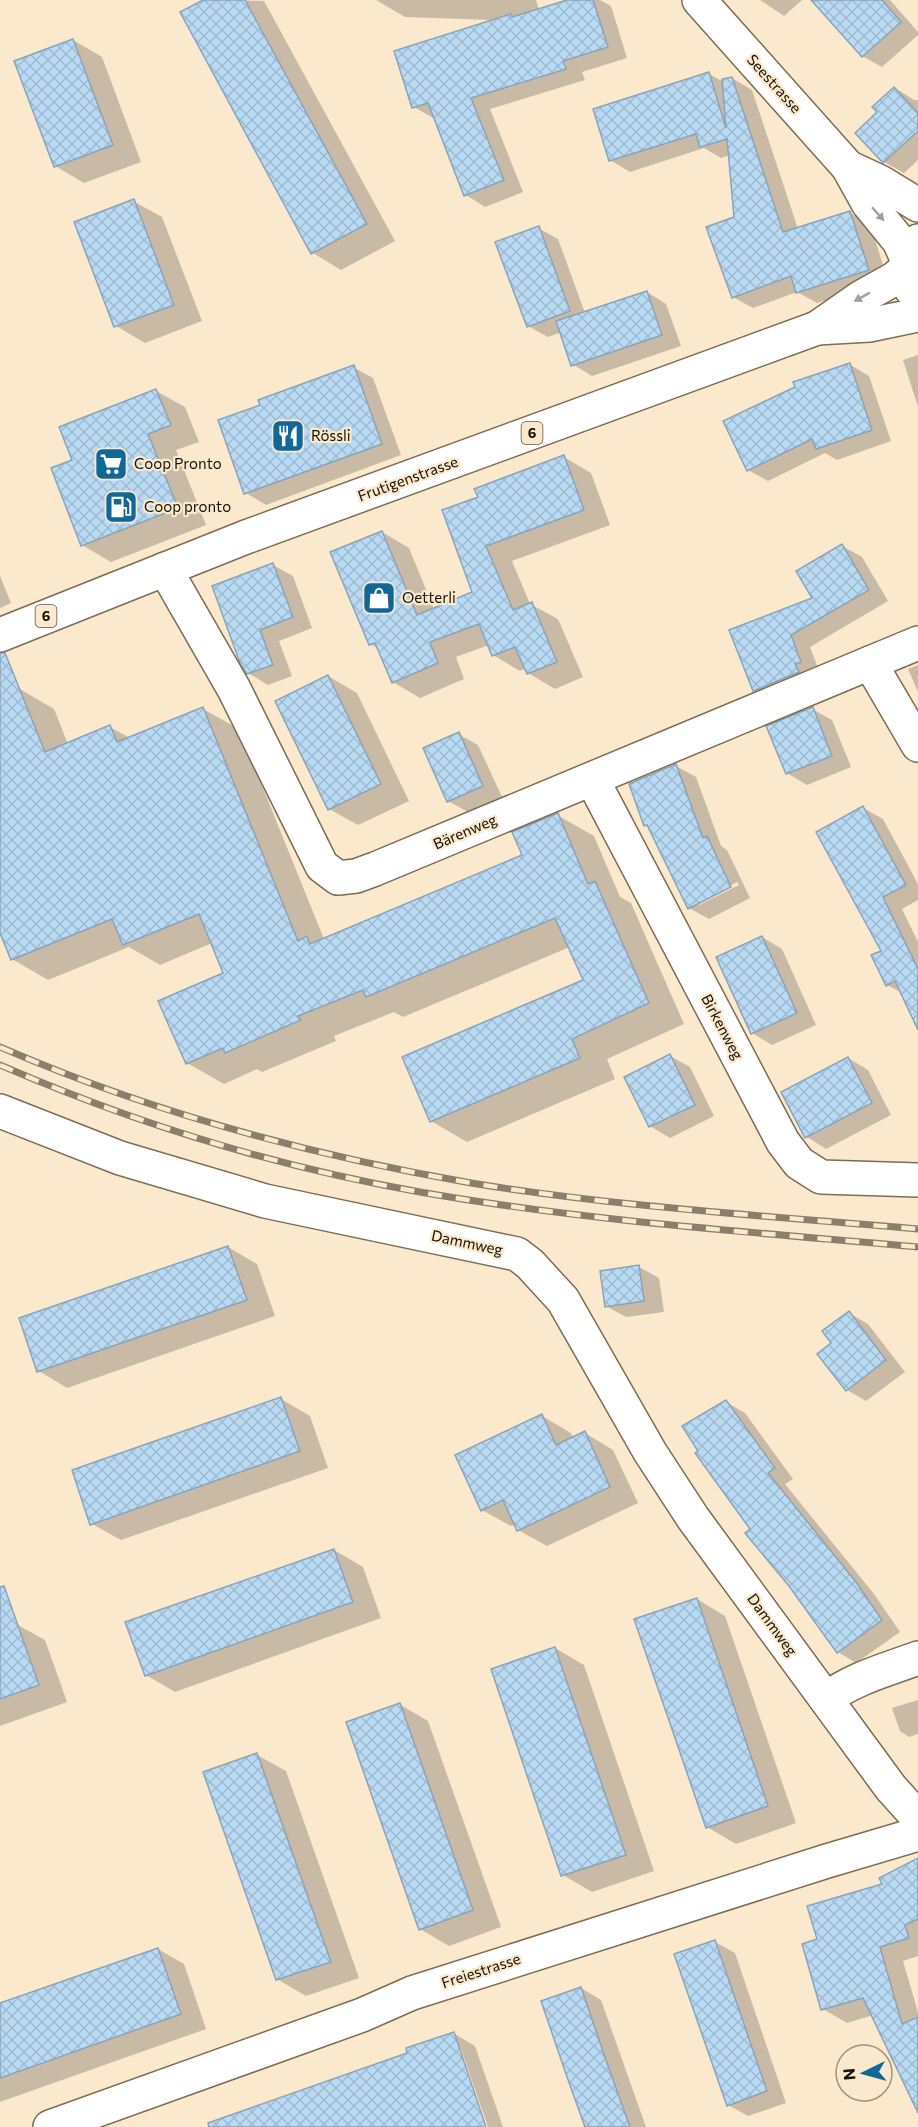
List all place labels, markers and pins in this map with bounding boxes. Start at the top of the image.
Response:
restaurant icon: Rössli [270,418,306,454]
place label: Rössli [311,426,351,444]
supermarket icon: Coop Pronto [93,446,129,482]
place label: Coop Pronto [134,454,222,472]
fuel station icon: Coop pronto [103,489,139,525]
place label: Coop pronto [144,497,231,515]
shop icon: Oetterli [361,580,397,616]
place label: Oetterli [402,588,456,606]

